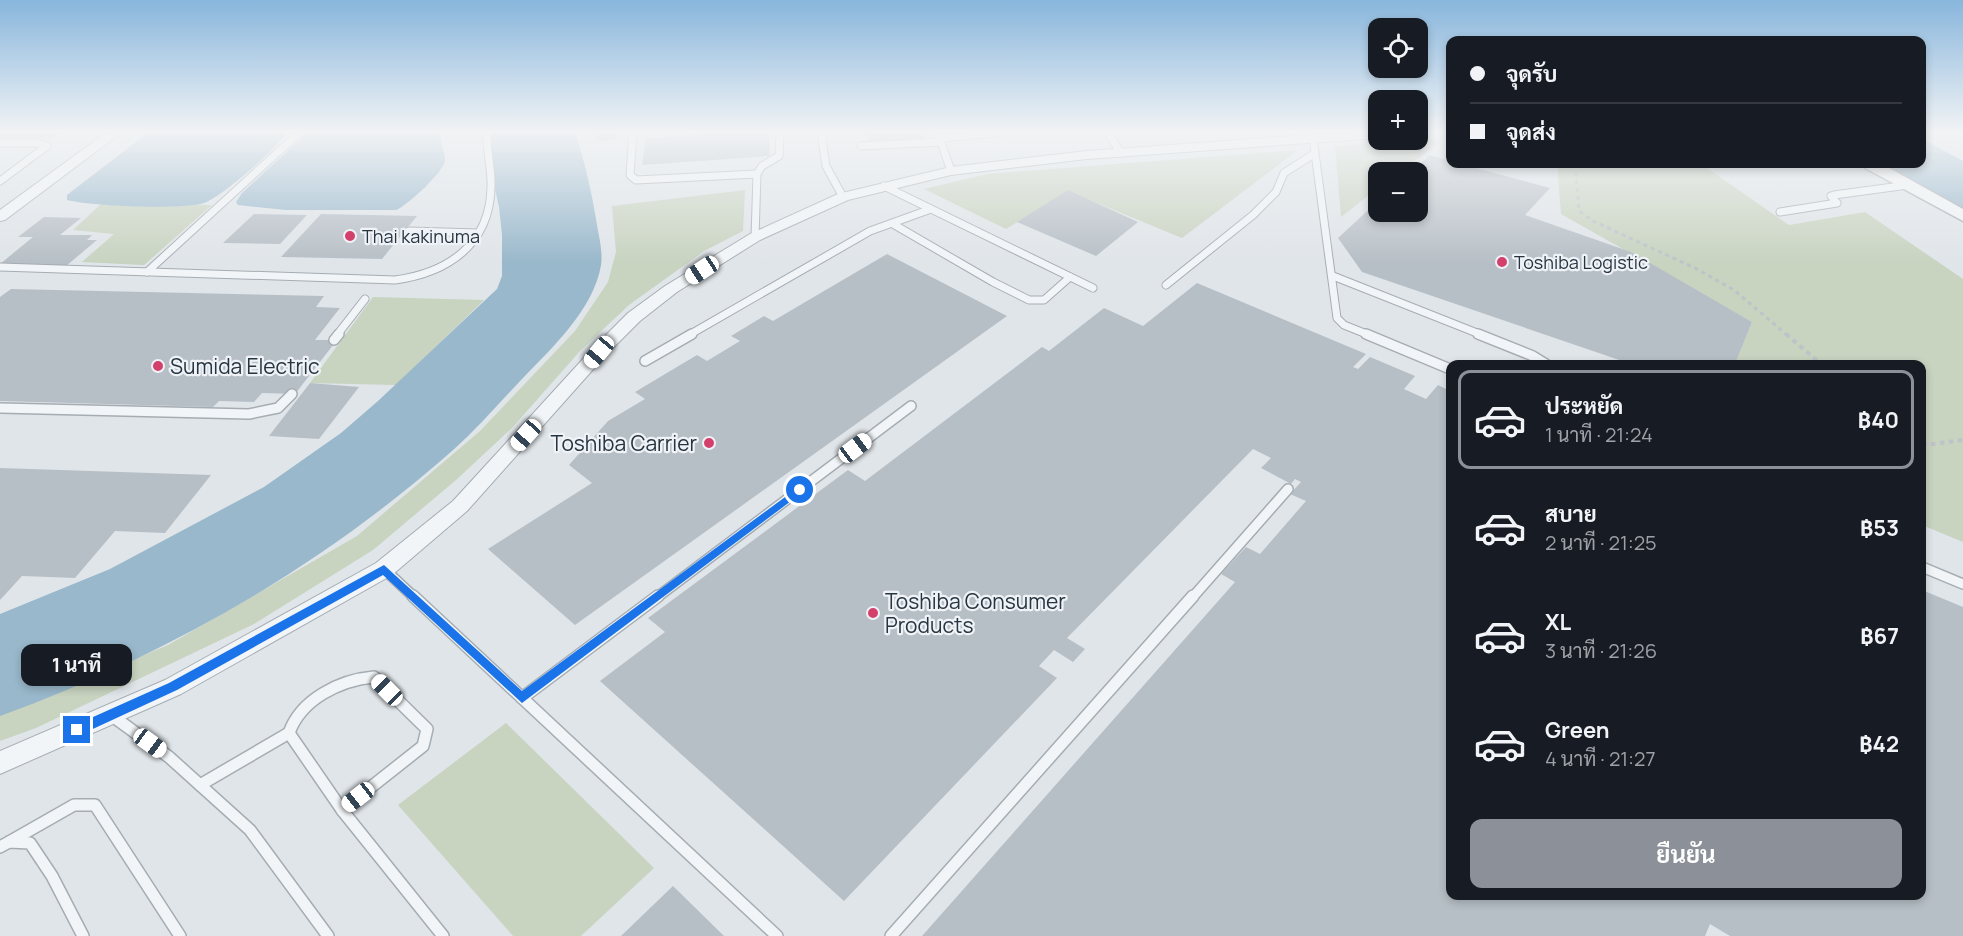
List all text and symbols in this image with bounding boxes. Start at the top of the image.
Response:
map controls [1368,18,1428,222]
button: locate [1368,18,1428,78]
text: จุดรับ [1506,59,1557,89]
button: + [1368,90,1428,150]
text: จุดส่ง [1506,117,1556,147]
button: − [1368,162,1428,222]
place label: Thai kakinuma [362,224,480,248]
marker: Thai kakinuma [343,229,357,243]
place label: Toshiba Logistic [1514,250,1648,274]
car [682,253,722,287]
marker: Toshiba Logistic [1495,255,1509,269]
car [581,332,617,372]
place label: Sumida Electric [170,352,320,380]
marker: Sumida Electric [151,359,165,373]
text: ประหยัด [1545,391,1623,421]
icon: car [1473,393,1527,447]
text: ฿40 [1858,405,1899,435]
car [507,416,545,454]
text: 1 นาที · 21:24 [1545,421,1653,448]
place label: Toshiba Carrier [551,429,697,457]
car [835,430,875,466]
marker: Toshiba Carrier [702,436,716,450]
route start [786,476,813,503]
text: สบาย [1545,499,1597,529]
icon: car [1473,501,1527,555]
text: ฿53 [1860,513,1899,543]
text: 2 นาที · 21:25 [1545,529,1657,556]
place label: Toshiba Consumer Products [885,587,1066,639]
marker: Toshiba Consumer Products [866,606,880,620]
text: XL [1545,607,1571,637]
icon: car [1473,609,1527,663]
text: ฿67 [1860,621,1899,651]
text: 3 นาที · 21:26 [1545,637,1657,664]
callout: 1 นาที [22,643,132,685]
text: 1 นาที [52,651,101,678]
car [368,671,406,709]
text: Green [1545,715,1610,745]
route end [63,716,90,743]
icon: car [1473,717,1527,771]
car [130,725,170,761]
text: ฿42 [1859,729,1899,759]
text: 4 นาที · 21:27 [1545,745,1656,772]
car [338,779,378,815]
button: ยืนยัน [1470,819,1902,888]

